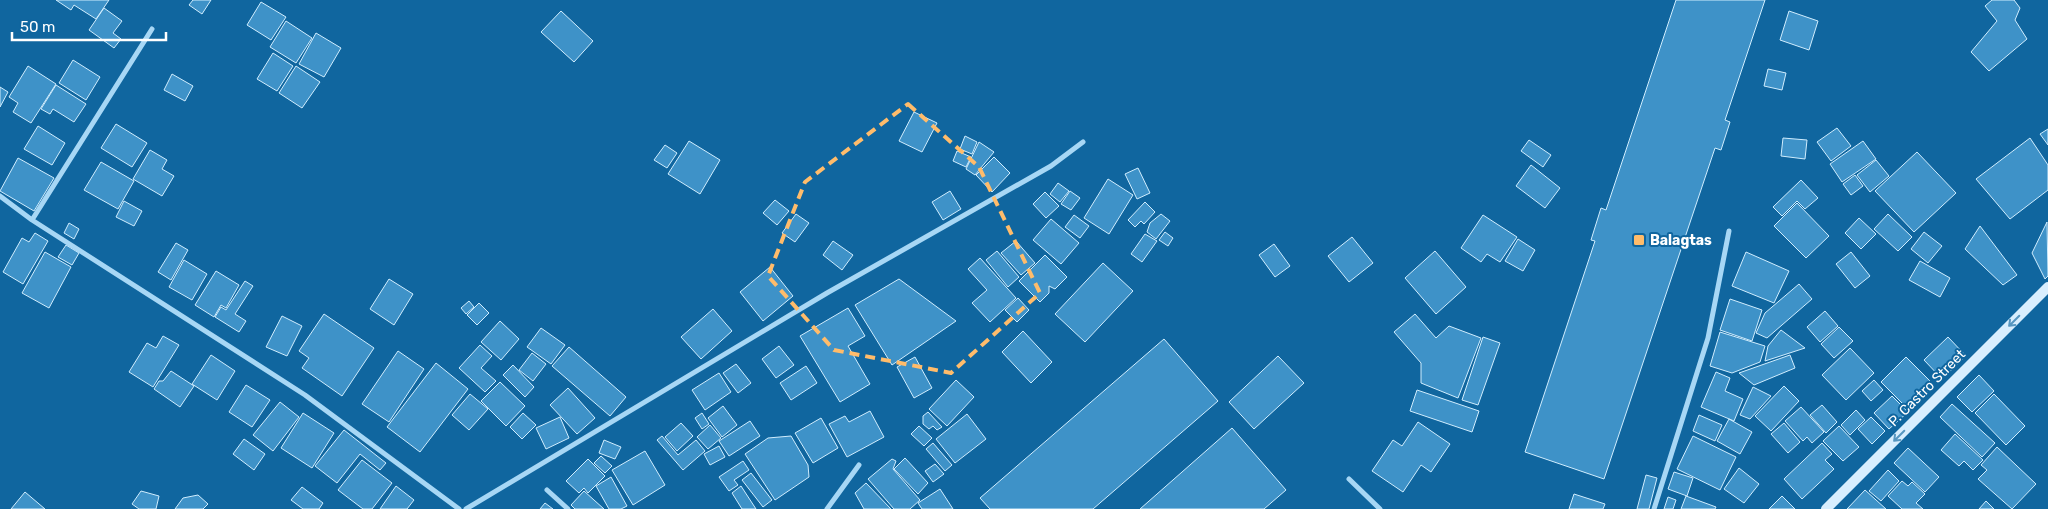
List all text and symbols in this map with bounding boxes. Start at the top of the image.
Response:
scale bar [12,10,166,42]
text: 50 m [20,18,55,36]
place label: Balagtas [1650,232,1712,249]
marker: Balagtas [1632,233,1646,247]
one-way arrow [2007,315,2020,327]
street label: P. Castro Street [1885,346,1969,430]
one-way arrow [1893,430,1905,442]

